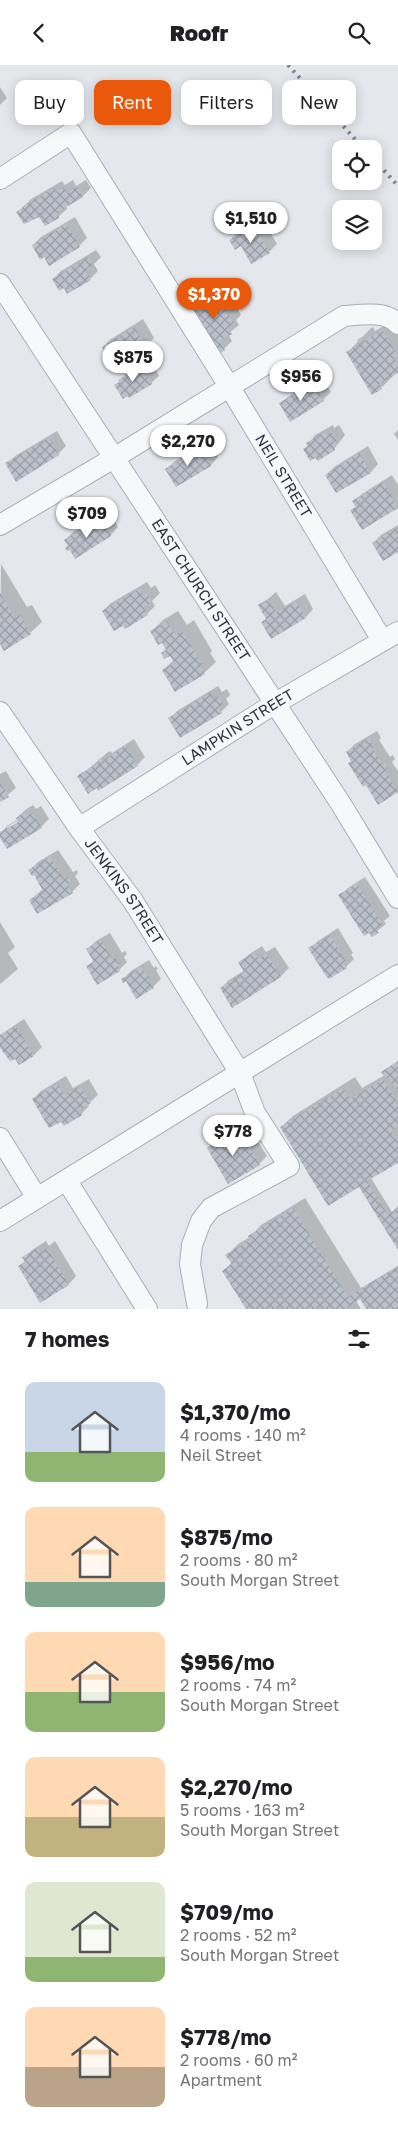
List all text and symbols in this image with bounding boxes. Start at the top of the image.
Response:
icon: back [25,19,53,47]
text: Roofr [170,19,228,46]
icon: search [345,19,373,47]
chip: Buy [15,80,84,125]
chip: Rent [94,80,171,125]
chip: Filters [181,80,272,125]
chip: New [282,80,356,125]
map controls [332,140,382,250]
button: locate [332,140,382,190]
button: layers [332,200,382,250]
pin: $1,510 [210,201,292,244]
text: $1,510 [225,208,277,228]
pin: $1,370 [173,277,255,320]
text: $1,370 [188,284,240,304]
pin: $875 [103,341,163,383]
text: $875 [113,347,153,367]
pin: $956 [271,359,331,402]
text: $956 [281,366,321,386]
pin: $2,270 [147,425,229,467]
street label: NEIL STREET [252,430,316,521]
text: $2,270 [161,431,215,451]
pin: $709 [57,497,117,539]
text: $709 [67,503,107,523]
street label: EAST CHURCH STREET [148,515,255,664]
street label: LAMPKIN STREET [178,685,296,768]
street label: JENKINS STREET [81,834,168,947]
pin: $778 [203,1115,263,1157]
text: $778 [214,1121,252,1141]
icon: filters [345,1325,373,1353]
text: 7 homes [25,1326,110,1352]
text: $1,370/mo [180,1399,291,1425]
icon: home [65,1402,125,1462]
text: 4 rooms · 140 m² [180,1425,306,1445]
text: Neil Street [180,1445,262,1465]
text: $875/mo [180,1524,273,1550]
icon: home [65,1527,125,1587]
text: 2 rooms · 80 m² [180,1550,298,1570]
text: South Morgan Street [180,1570,339,1590]
text: $956/mo [180,1649,275,1675]
icon: home [65,1652,125,1712]
text: 2 rooms · 74 m² [180,1675,296,1695]
text: South Morgan Street [180,1695,339,1715]
text: $2,270/mo [180,1774,293,1800]
icon: home [65,1777,125,1837]
text: 5 rooms · 163 m² [180,1800,305,1820]
text: South Morgan Street [180,1820,339,1840]
text: $709/mo [180,1899,274,1925]
icon: home [65,1902,125,1962]
text: 2 rooms · 52 m² [180,1925,296,1945]
text: South Morgan Street [180,1945,339,1965]
text: $778/mo [180,2024,271,2050]
icon: home [65,2027,125,2087]
text: 2 rooms · 60 m² [180,2050,298,2070]
text: Apartment [180,2070,262,2090]

